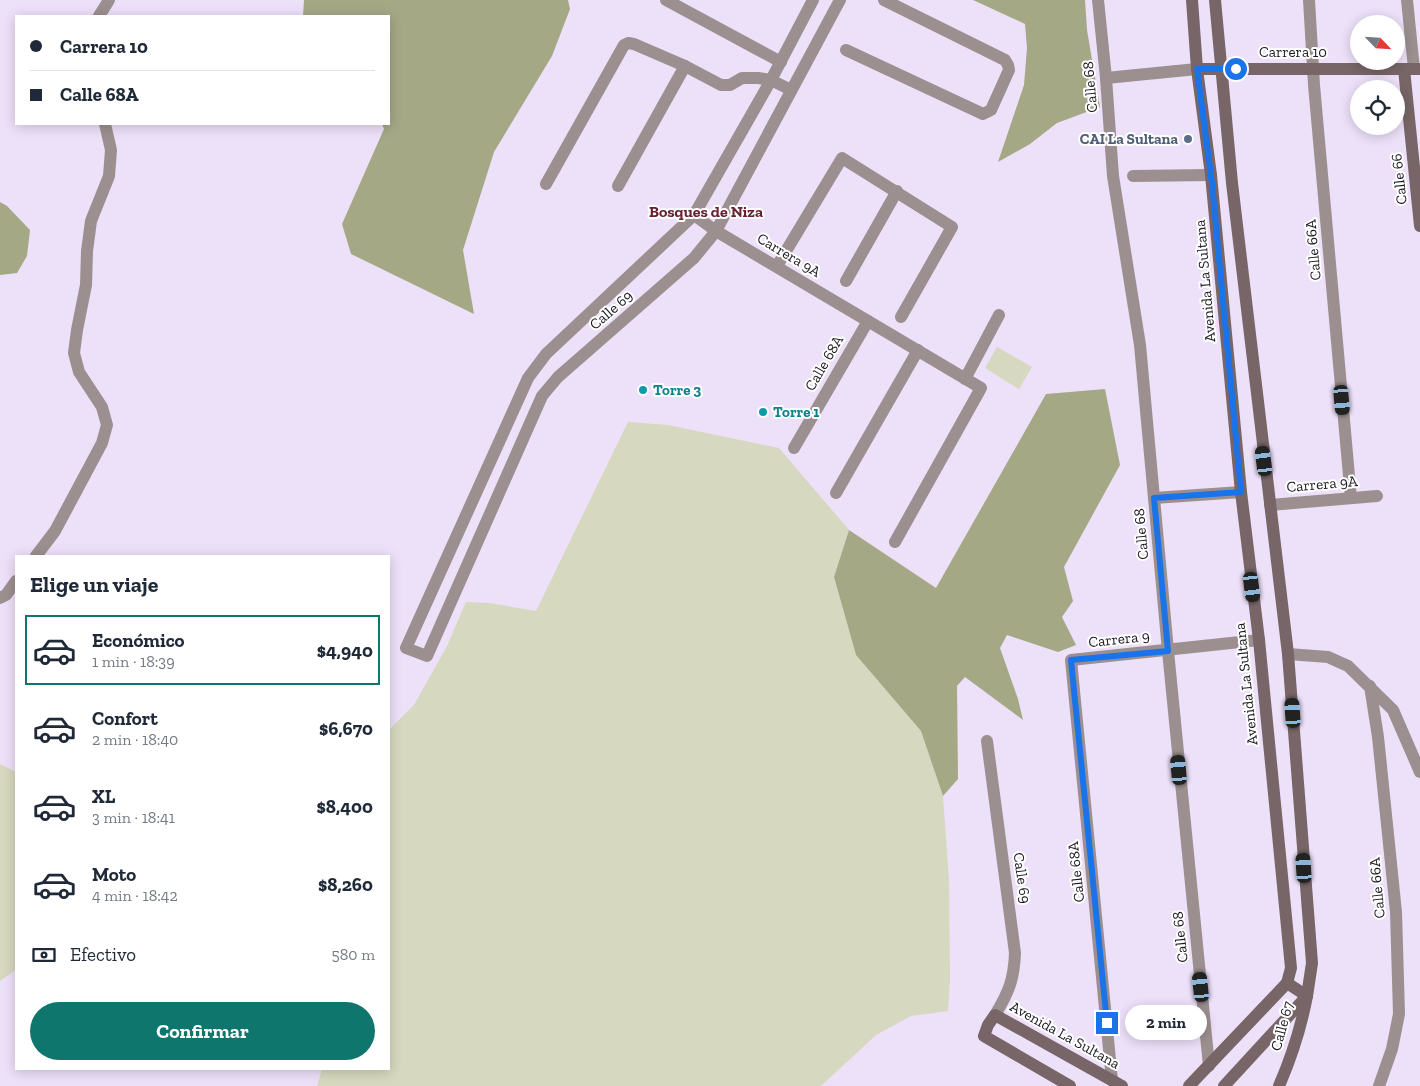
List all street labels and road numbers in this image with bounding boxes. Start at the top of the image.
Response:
street label: Carrera 10 [1259,43,1327,61]
street label: Calle 68 [1079,61,1101,113]
street label: Calle 66 [1387,153,1411,205]
street label: Avenida La Sultana [1191,219,1219,343]
street label: Calle 66A [1301,219,1325,281]
street label: Carrera 9A [754,229,824,281]
street label: Calle 69 [586,286,636,334]
street label: Calle 68A [801,332,847,394]
street label: Carrera 9A [1286,472,1359,496]
street label: Calle 68 [1130,508,1152,560]
street label: Avenida La Sultana [1231,622,1261,746]
street label: Carrera 9 [1087,627,1151,651]
street label: Calle 68A [1064,840,1088,903]
street label: Calle 69 [1010,851,1034,905]
street label: Calle 66A [1365,857,1389,919]
street label: Calle 68 [1168,910,1192,964]
street label: Avenida La Sultana [1007,997,1123,1073]
street label: Calle 67 [1267,999,1297,1053]

